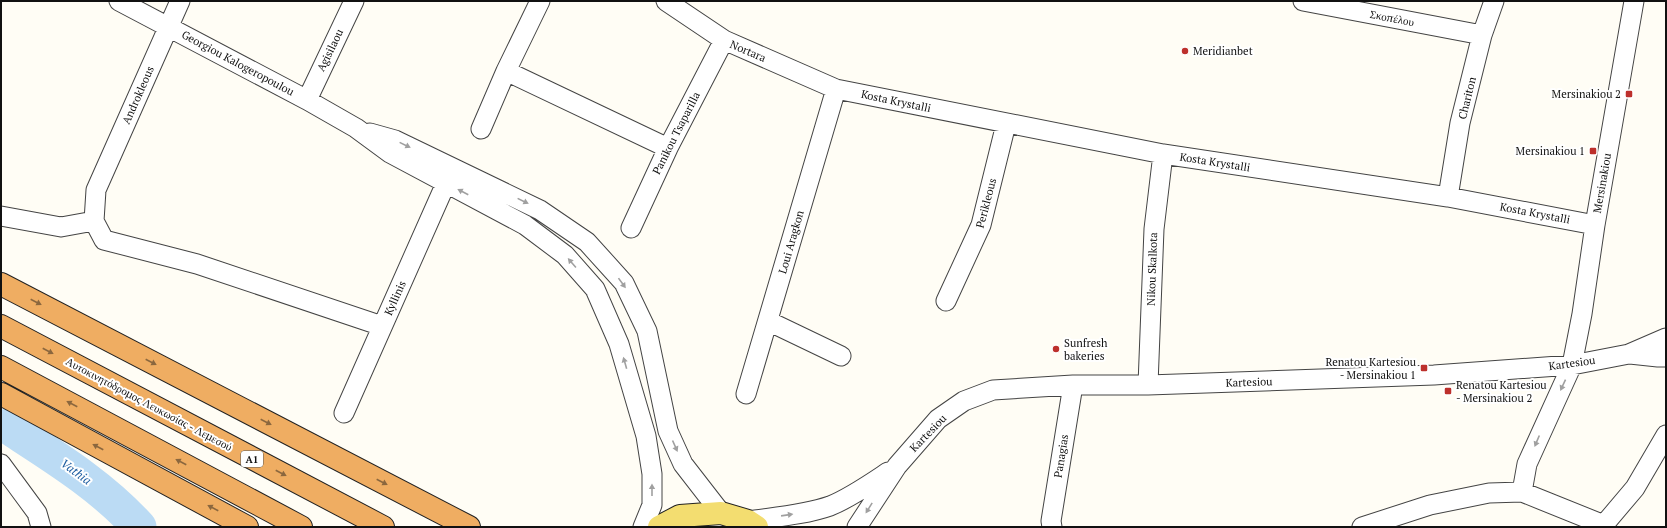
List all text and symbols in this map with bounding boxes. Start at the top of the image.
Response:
street label: Σκοπέλου [1369,7,1416,29]
street label: Agisilaou [314,26,347,74]
street label: Georgiou Kalogeropoulou [179,27,297,99]
street label: Nortara [728,37,769,65]
place label: Meridianbet [1193,44,1253,58]
marker: Meridianbet [1180,46,1190,56]
street label: Androkleous [119,64,157,126]
street label: Chariton [1455,75,1479,121]
street label: Kosta Krystalli [860,87,932,115]
place label: Mersinakiou 2 [1552,87,1621,101]
street label: Panikou Tsaparilla [649,89,703,177]
marker: Mersinakiou 2 [1624,89,1634,99]
one-way arrow [400,142,411,148]
place label: Mersinakiou 1 [1516,144,1585,158]
marker: Mersinakiou 1 [1588,146,1598,156]
street label: Kosta Krystalli [1179,150,1251,174]
street label: Mersinakiou [1590,151,1614,214]
street label: Perikleous [973,176,999,229]
one-way arrow [458,189,469,196]
one-way arrow [517,198,528,204]
street label: Kosta Krystalli [1499,199,1571,227]
street label: Loui Aragkon [775,208,807,275]
street label: Nikou Skalkota [1144,232,1160,306]
one-way arrow [567,258,576,268]
one-way arrow [618,277,626,288]
street label: Kyllinis [381,278,409,318]
one-way arrow [30,299,41,305]
place label: Sunfresh bakeries [1064,336,1108,363]
marker: Sunfresh bakeries [1051,344,1061,354]
one-way arrow [42,348,54,354]
street label: Kartesiou [1548,353,1597,373]
street label: Αυτοκινητόδρομος Λευκωσίας - Λεμεσού [63,354,235,454]
place label: Renatou Kartesiou - Mersinakiou 1 [1325,355,1417,382]
one-way arrow [622,357,628,369]
one-way arrow [145,359,157,365]
marker: Renatou Kartesiou - Mersinakiou 1 [1419,363,1429,373]
street label: Kartesiou [1225,374,1273,390]
place label: Renatou Kartesiou - Mersinakiou 2 [1456,378,1547,405]
one-way arrow [1560,380,1566,391]
marker: Renatou Kartesiou - Mersinakiou 2 [1443,386,1453,396]
one-way arrow [66,401,77,408]
street label: Kartesiou [907,411,950,455]
one-way arrow [261,419,272,425]
street label: Panagias [1051,433,1071,479]
one-way arrow [1534,435,1540,447]
one-way arrow [672,440,678,452]
one-way arrow [92,444,104,450]
road number: A1 [241,451,263,467]
water label: Vathia [58,455,95,488]
one-way arrow [175,459,186,466]
one-way arrow [275,470,287,477]
one-way arrow [376,479,387,485]
one-way arrow [649,483,655,496]
one-way arrow [865,502,872,514]
one-way arrow [207,505,219,512]
one-way arrow [781,512,793,518]

